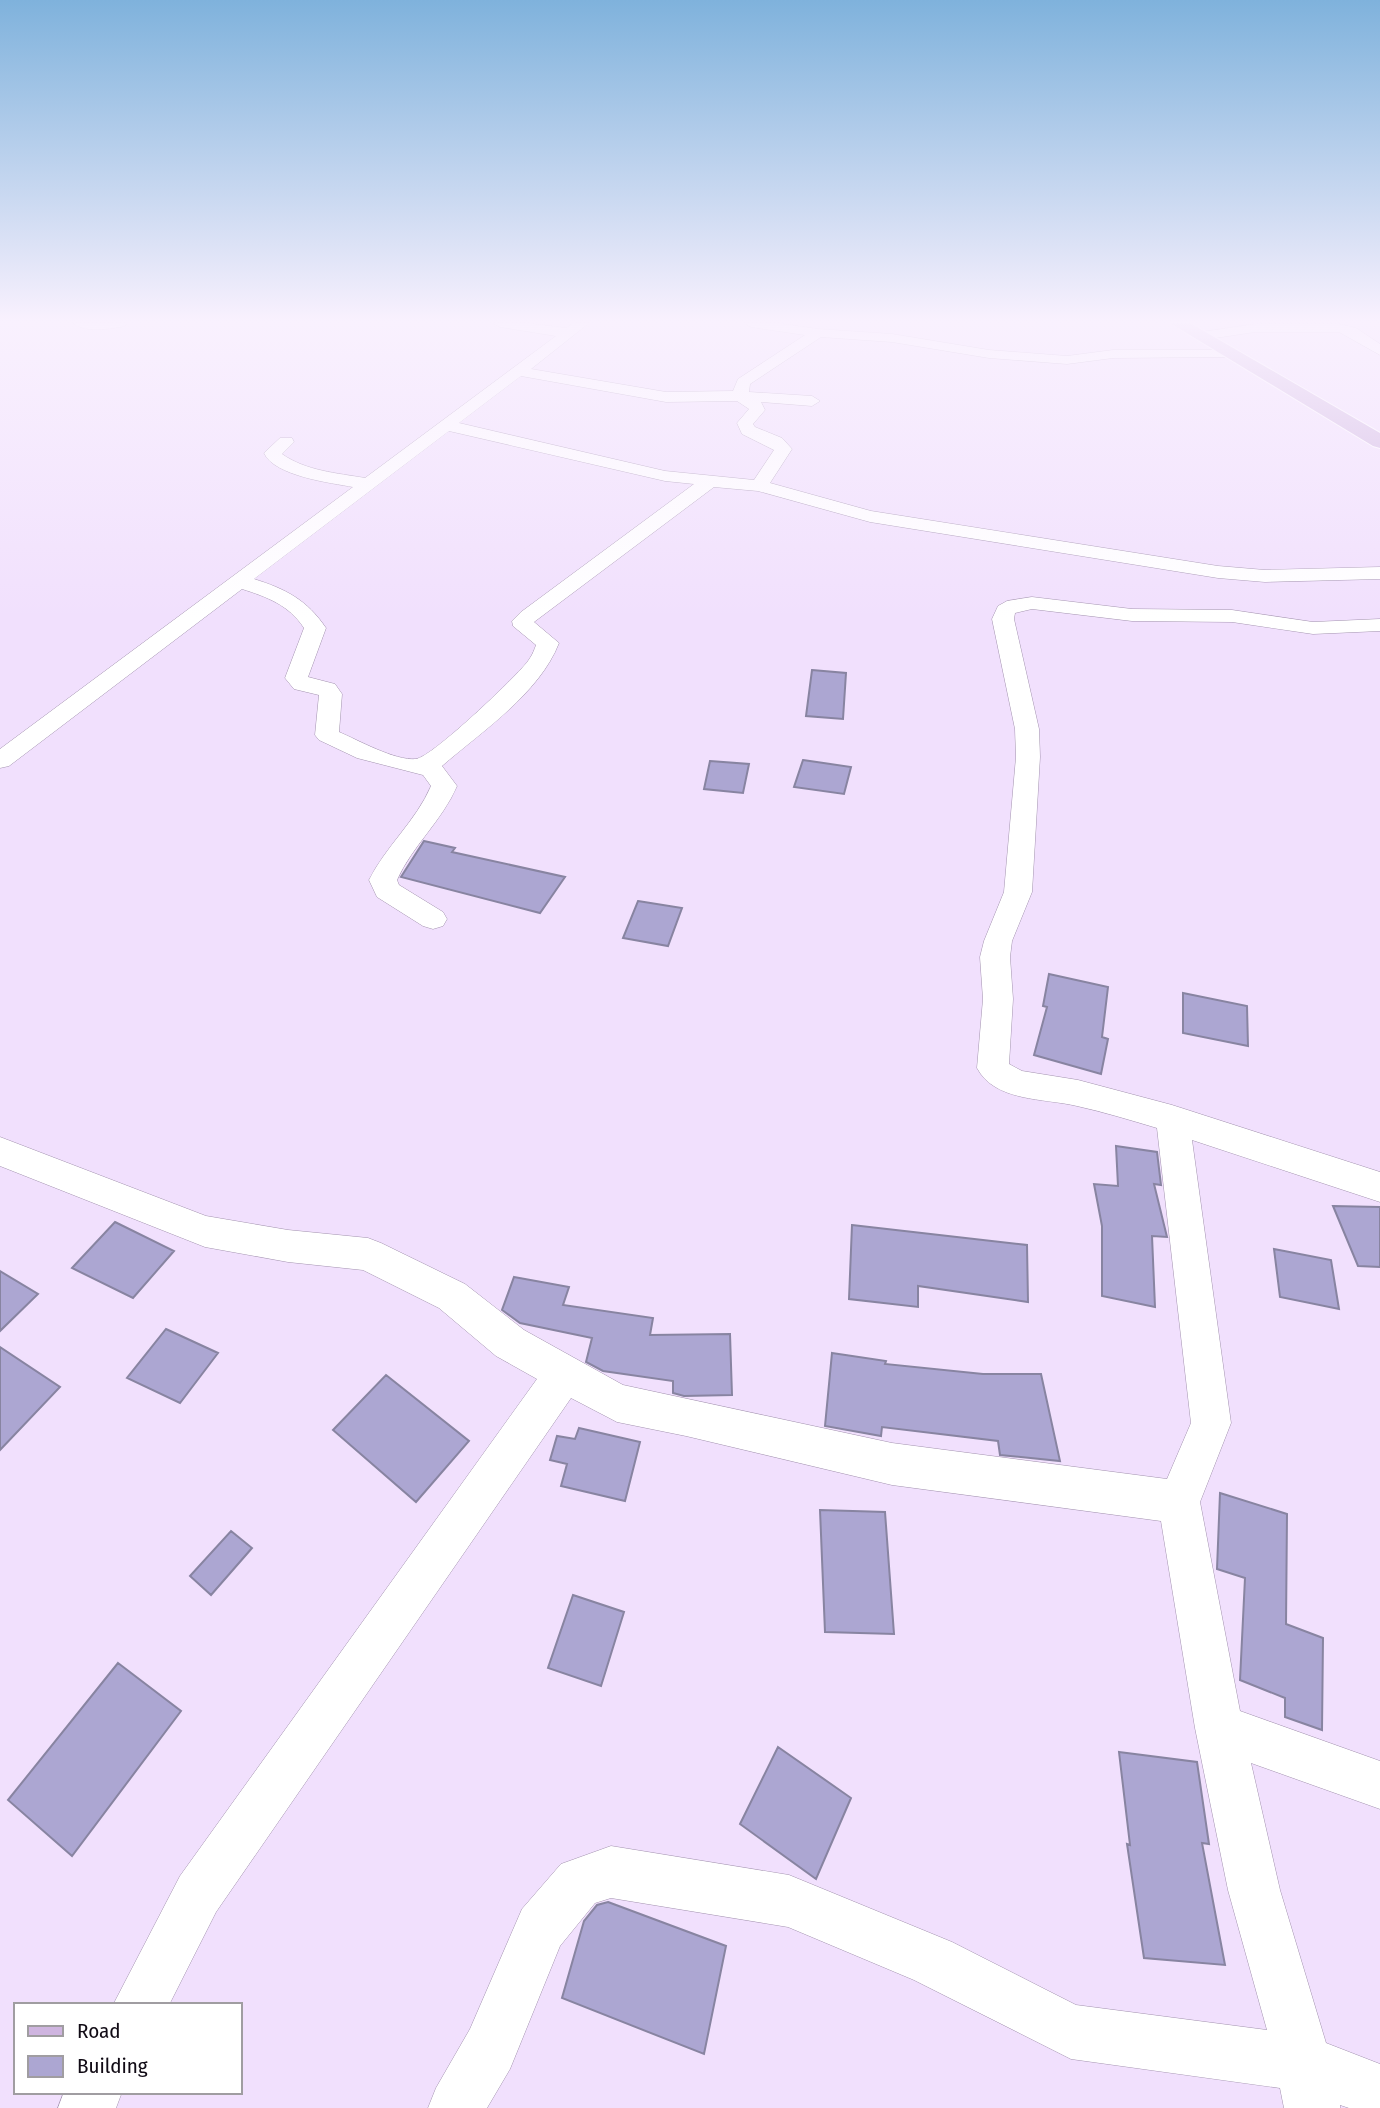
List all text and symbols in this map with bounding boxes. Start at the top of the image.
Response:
legend [14,2003,242,2094]
text: Road [77,2018,121,2044]
text: Building [77,2053,148,2079]

